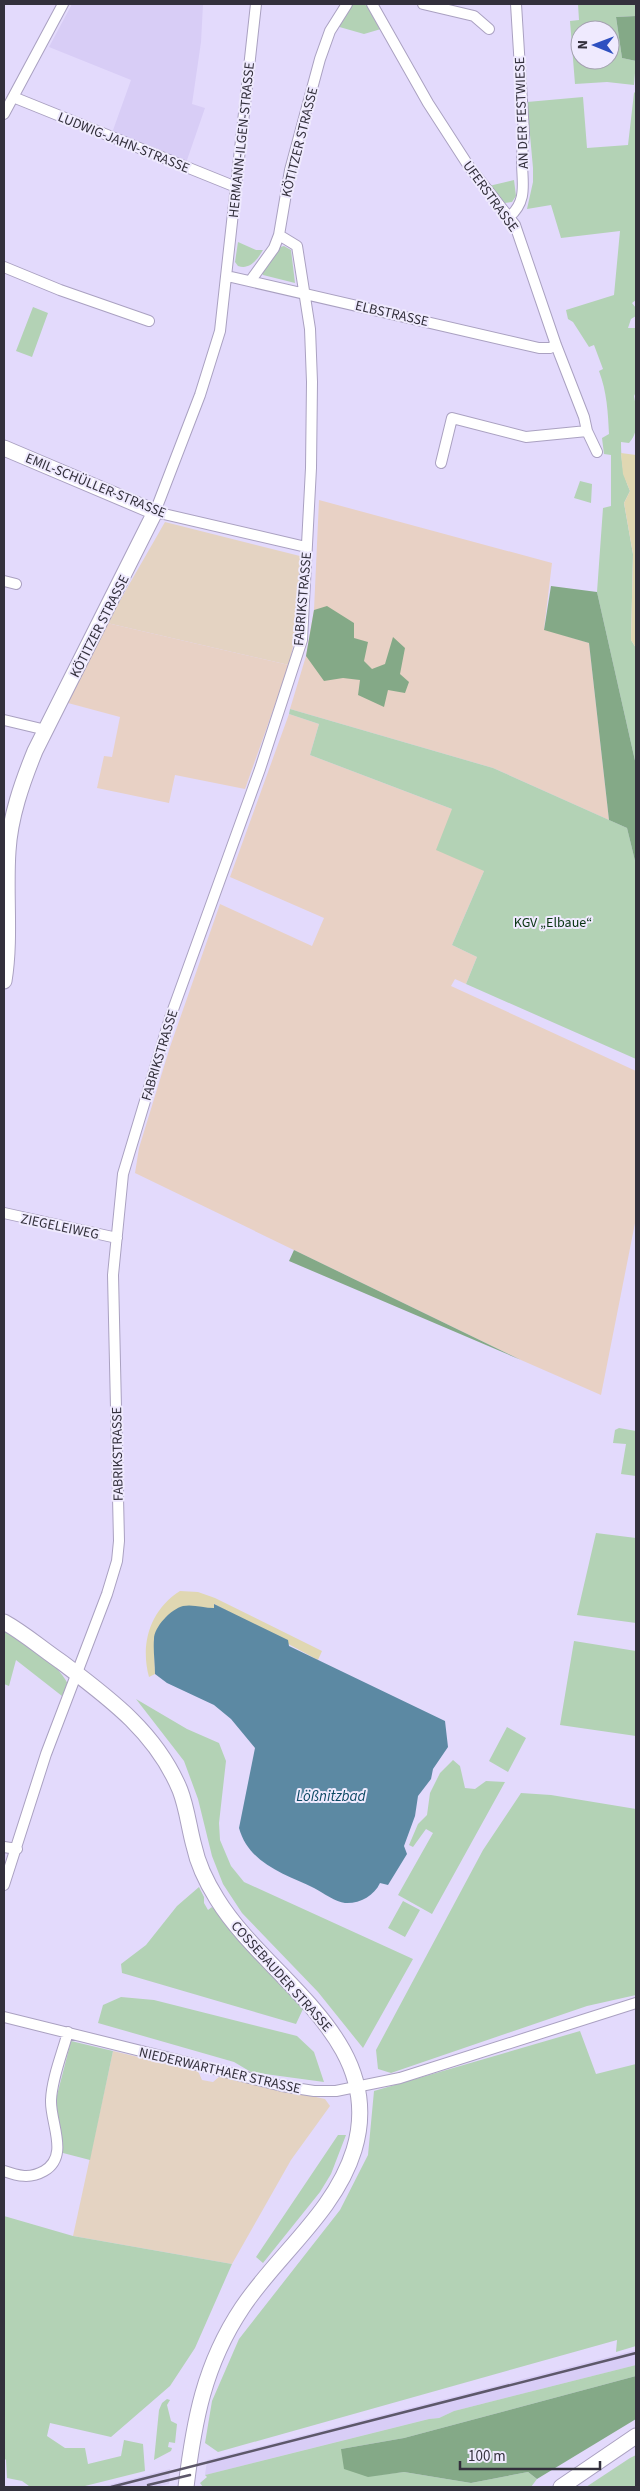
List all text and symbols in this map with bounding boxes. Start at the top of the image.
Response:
north arrow [570,20,620,70]
text: N [573,40,593,50]
street label: AN DER FESTWIESE [510,57,534,169]
street label: HERMANN-ILGEN-STRASSE [224,61,260,219]
street label: KÖTITZER STRASSE [277,85,323,199]
street label: LUDWIG-JAHN-STRASSE [55,107,192,178]
street label: UFERSTRASSE [458,157,523,236]
street label: ELBSTRASSE [353,296,430,332]
street label: EMIL-SCHÜLLER-STRASSE [22,449,169,523]
street label: FABRIKSTRASSE [289,551,317,647]
street label: KÖTITZER STRASSE [65,572,134,681]
park label: KGV „Elbaue“ [514,913,592,933]
street label: FABRIKSTRASSE [137,1007,183,1103]
street label: ZIEGELEIWEG [19,1209,101,1245]
street label: FABRIKSTRASSE [107,1407,129,1501]
water label: Lößnitzbad [296,1786,367,1807]
street label: COSSEBAUDER STRASSE [226,1917,336,2036]
street label: NIEDERWARTHAER STRASSE [137,2043,303,2099]
scale bar [460,2438,600,2470]
text: 100 m [468,2446,506,2467]

